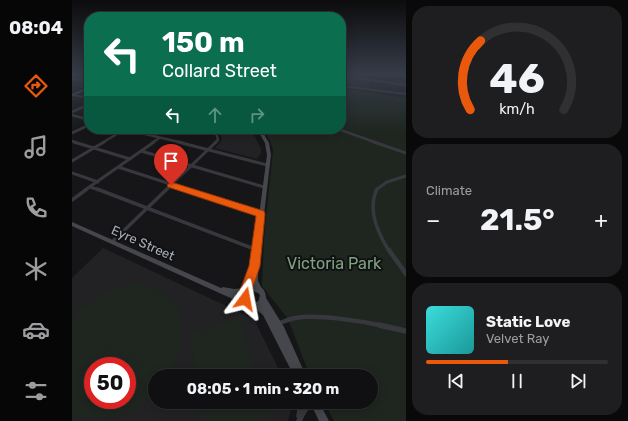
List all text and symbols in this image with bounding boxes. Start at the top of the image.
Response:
text: 08:04 [9,17,63,39]
text: 150 m [162,26,245,59]
icon: left [96,28,148,80]
text: 46 [489,54,545,103]
text: Collard Street [162,60,277,82]
icon: directions [22,72,50,100]
text: km/h [499,101,535,118]
icon: left [162,104,184,126]
icon: ahead [204,104,226,126]
icon: right [246,104,268,126]
icon: music [22,133,50,161]
pin [154,144,188,185]
icon: arrive [160,150,182,172]
text: Climate [426,183,472,198]
icon: phone [22,194,50,222]
text: 21.5° [480,202,555,238]
text: − [426,207,440,234]
text: + [594,207,608,234]
street label: Eyre Street [109,222,177,264]
park label: Victoria Park [287,254,382,273]
icon: climate [22,255,50,283]
position arrow [224,278,266,320]
text: Static Love [486,313,570,331]
icon: car [22,316,50,344]
text: Velvet Ray [486,331,549,346]
speed limit sign: 50 [84,357,136,409]
icon: previous [445,370,467,392]
icon: pause [506,370,528,392]
icon: next [567,370,589,392]
icon: filters [22,377,50,405]
text: 08:05 · 1 min · 320 m [187,380,339,398]

